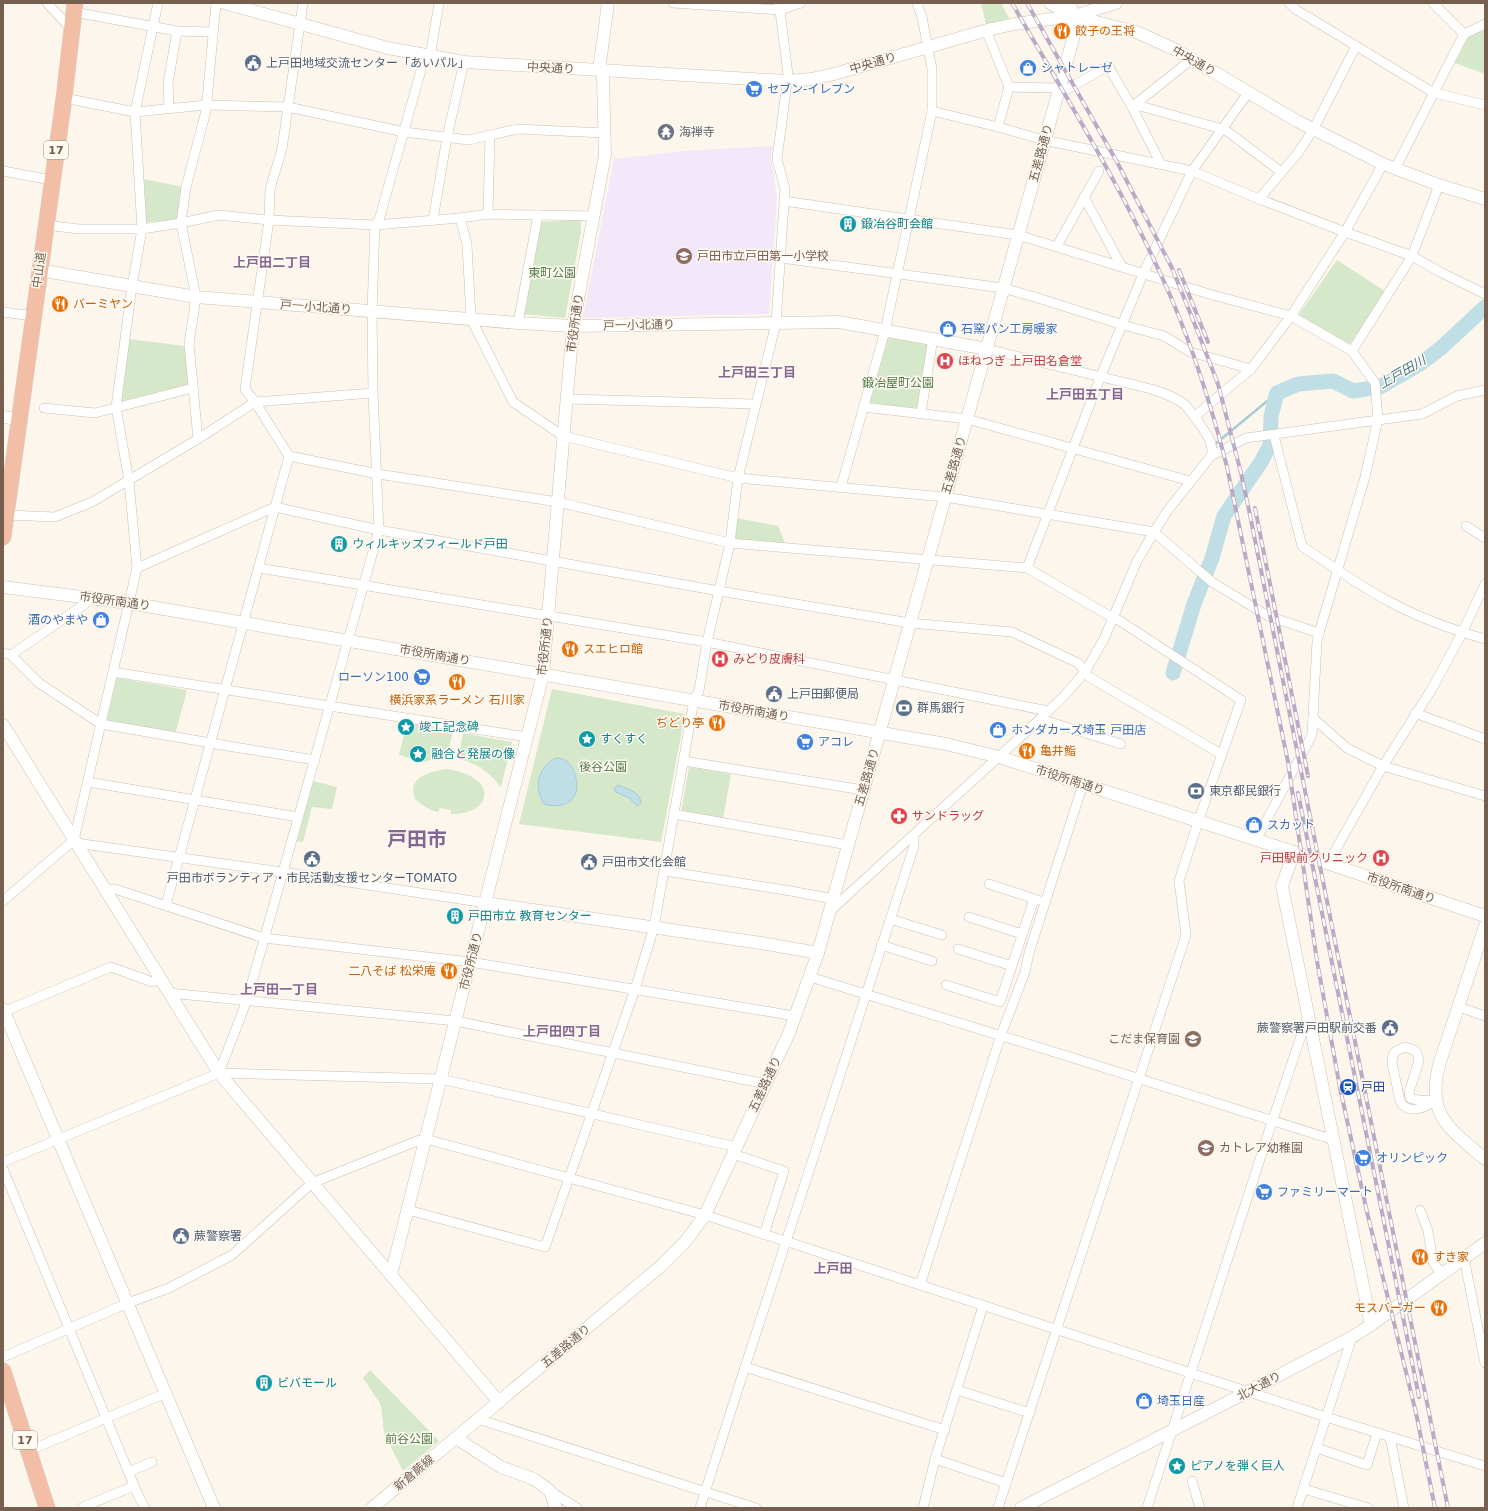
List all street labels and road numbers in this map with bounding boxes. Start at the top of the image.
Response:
street label: 中央通り [1170,43,1218,79]
street label: 中央通り [848,50,898,76]
street label: 中央通り [527,60,575,76]
street label: 五差路通り [1026,122,1056,184]
road number: 17 [44,141,68,159]
street label: 中山道 [30,251,48,289]
street label: 市役所通り [564,292,586,354]
street label: 戸一小北通り [280,298,352,316]
street label: 戸一小北通り [603,317,675,333]
street label: 五差路通り [939,434,969,496]
street label: 市役所南通り [78,589,152,613]
street label: 市役所通り [535,615,555,677]
street label: 市役所南通り [398,642,472,668]
street label: 市役所南通り [717,698,791,724]
street label: 五差路通り [852,746,882,808]
street label: 市役所南通り [1034,762,1106,798]
street label: 市役所南通り [1365,870,1437,906]
street label: 市役所通り [457,930,485,992]
street label: 五差路通り [746,1054,784,1114]
street label: 五差路通り [539,1321,593,1371]
street label: 北大通り [1235,1369,1283,1403]
road number: 17 [13,1431,37,1449]
street label: 新倉蕨線 [391,1452,437,1494]

